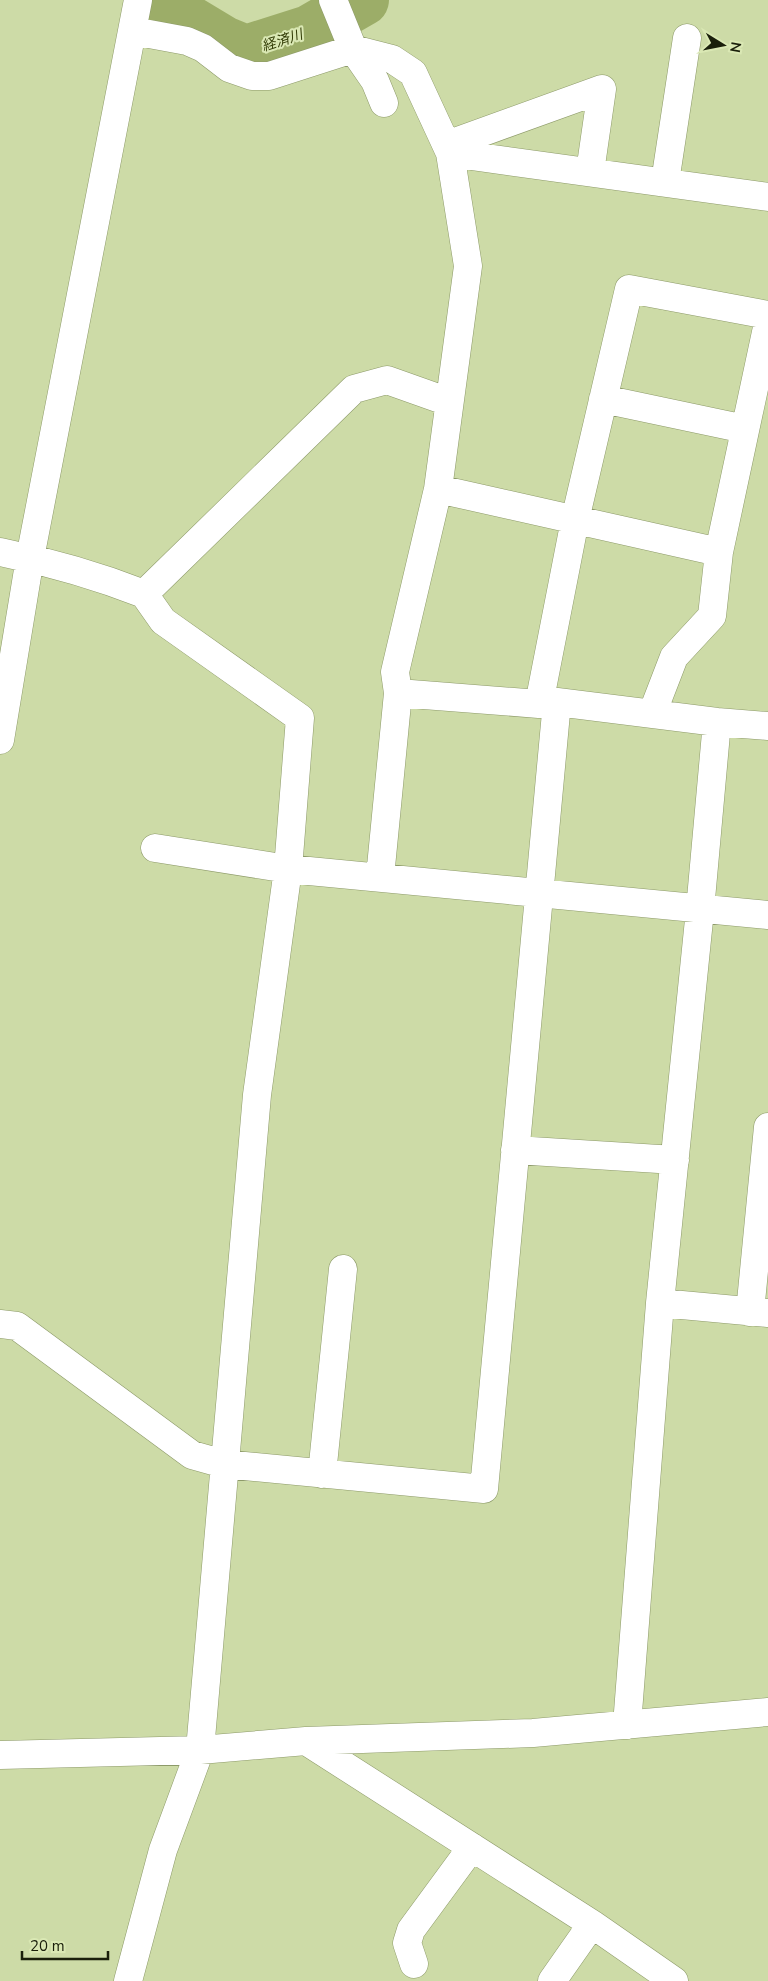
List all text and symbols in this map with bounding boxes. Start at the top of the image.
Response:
north arrow [698,20,748,70]
water label: 経済川 [259,24,307,56]
text: N [725,40,746,54]
scale bar [22,1928,109,1960]
text: 20 m [30,1936,65,1956]

